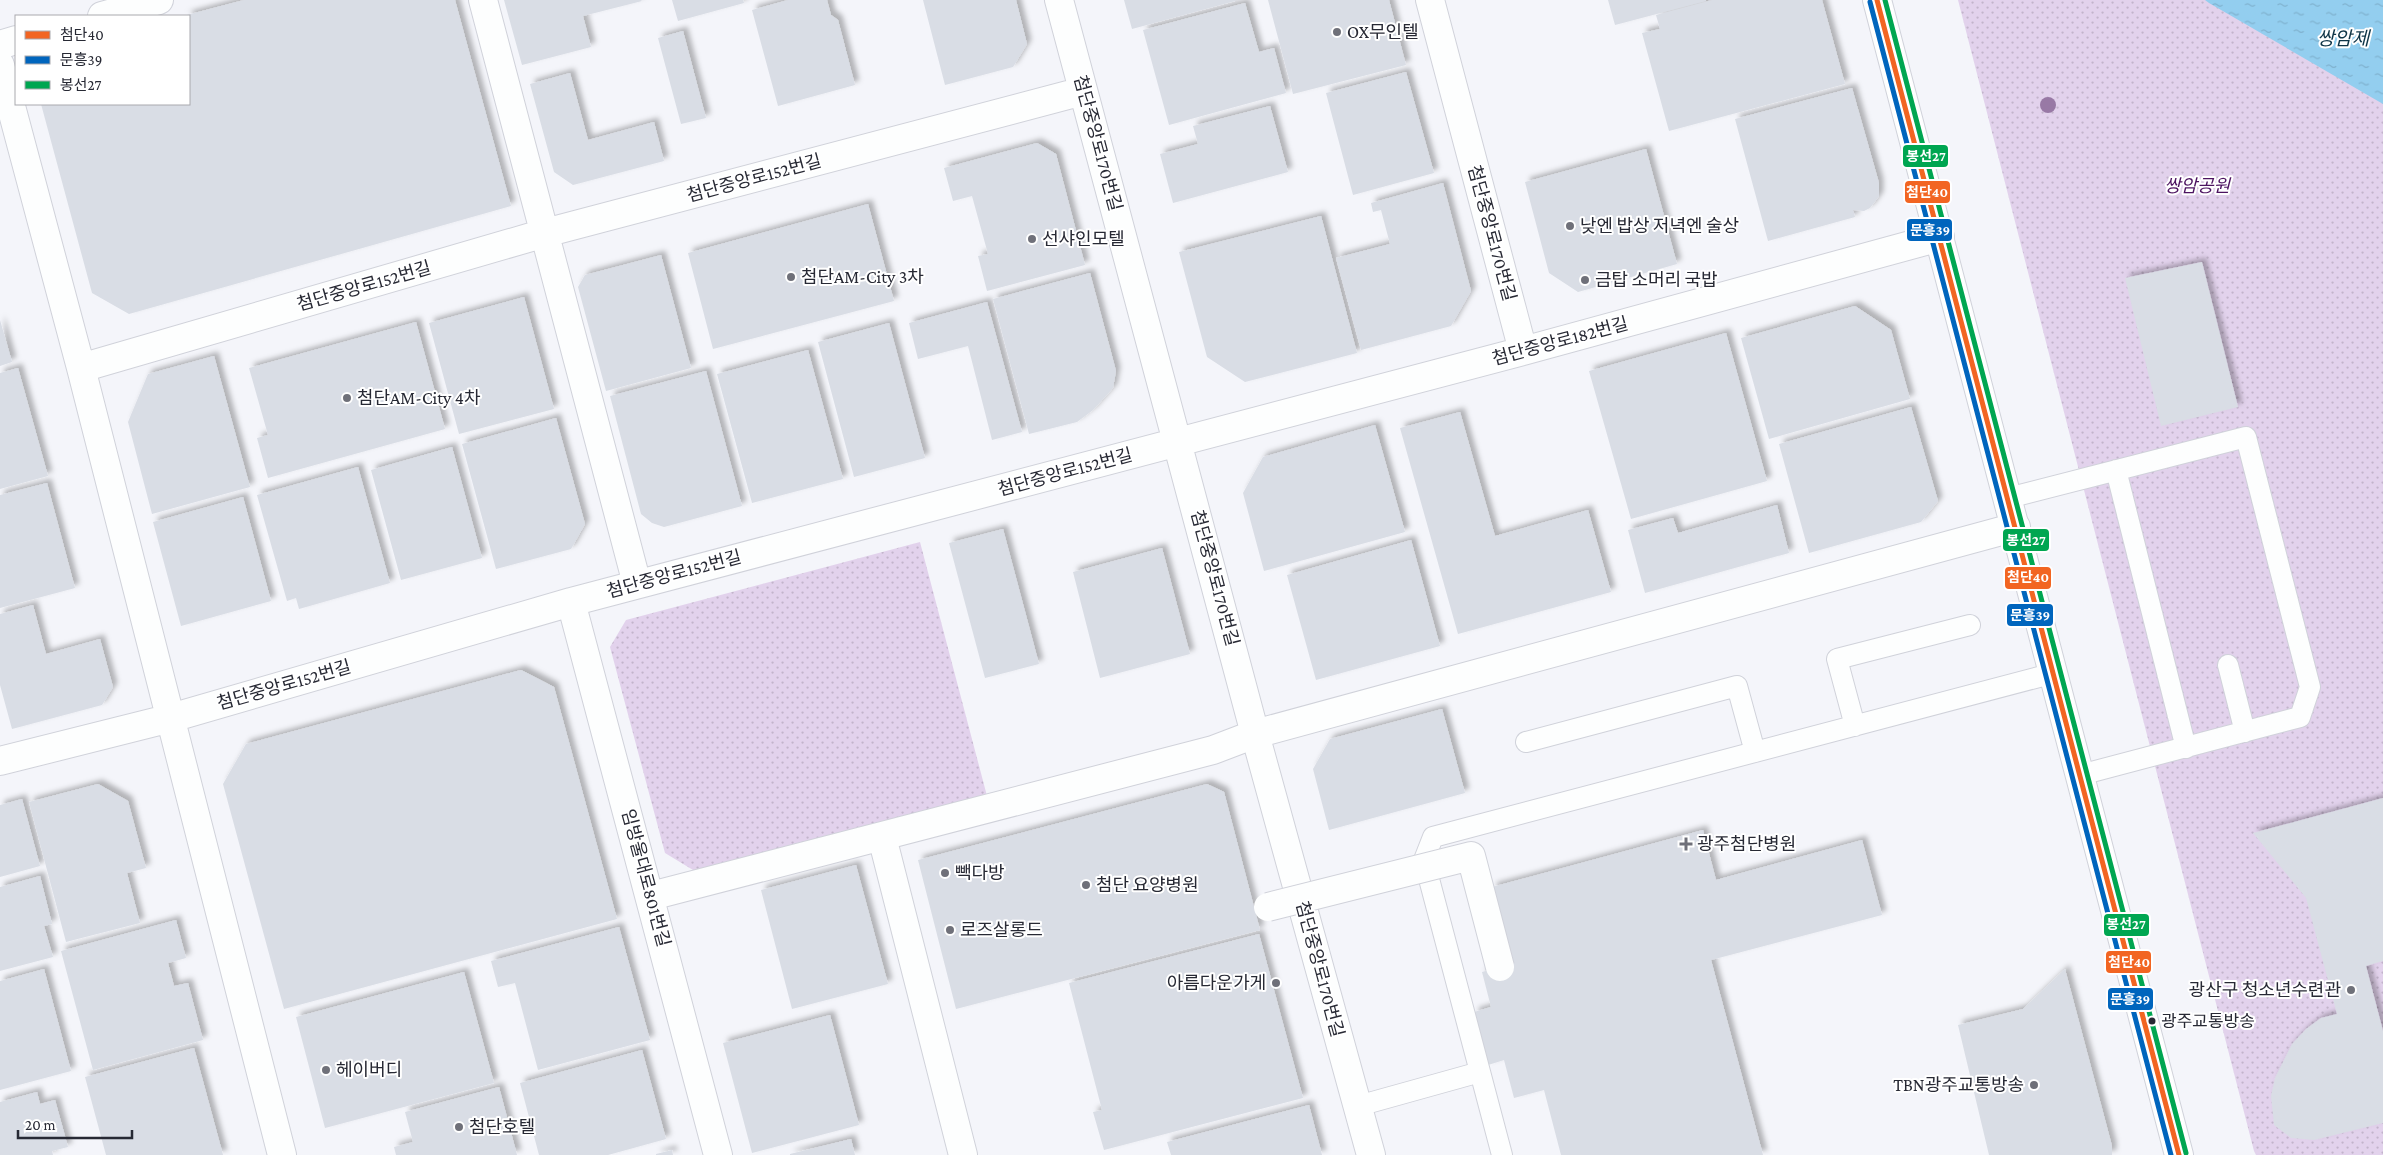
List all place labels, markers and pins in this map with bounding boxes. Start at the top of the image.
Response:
place label: OX무인텔 [1347,22,1419,42]
marker: OX무인텔 [1331,26,1343,38]
place label: 낮엔 밥상 저녁엔 술상 [1580,216,1739,236]
marker: 낮엔 밥상 저녁엔 술상 [1564,220,1576,232]
place label: 선샤인모텔 [1042,229,1125,249]
marker: 선샤인모텔 [1026,233,1038,245]
place label: 첨단AM-City 3차 [801,267,924,287]
place label: 금탑 소머리 국밥 [1595,270,1718,290]
marker: 첨단AM-City 3차 [785,271,797,283]
marker: 금탑 소머리 국밥 [1579,274,1591,286]
place label: 첨단AM-City 4차 [357,388,481,408]
marker: 첨단AM-City 4차 [341,392,353,404]
place label: 광주첨단병원 [1697,834,1796,854]
marker: 광주첨단병원 [1679,837,1693,851]
place label: 빽다방 [955,863,1005,883]
marker: 빽다방 [939,867,951,879]
place label: 첨단 요양병원 [1096,875,1199,895]
marker: 첨단 요양병원 [1080,879,1092,891]
place label: 로즈살롱드 [960,920,1043,940]
marker: 로즈살롱드 [944,924,956,936]
place label: 아름다운가게 [1167,973,1266,993]
marker: 아름다운가게 [1270,977,1282,989]
place label: 광산구 청소년수련관 [2189,980,2341,1000]
marker: 광산구 청소년수련관 [2345,984,2357,996]
place label: 광주교통방송 [2161,1012,2255,1031]
marker: 광주교통방송 [2147,1016,2157,1026]
place label: 헤이버디 [336,1060,402,1080]
marker: 헤이버디 [320,1064,332,1076]
place label: TBN광주교통방송 [1893,1075,2024,1095]
marker: TBN광주교통방송 [2028,1079,2040,1091]
place label: 첨단호텔 [469,1117,535,1137]
marker: 첨단호텔 [453,1121,465,1133]

